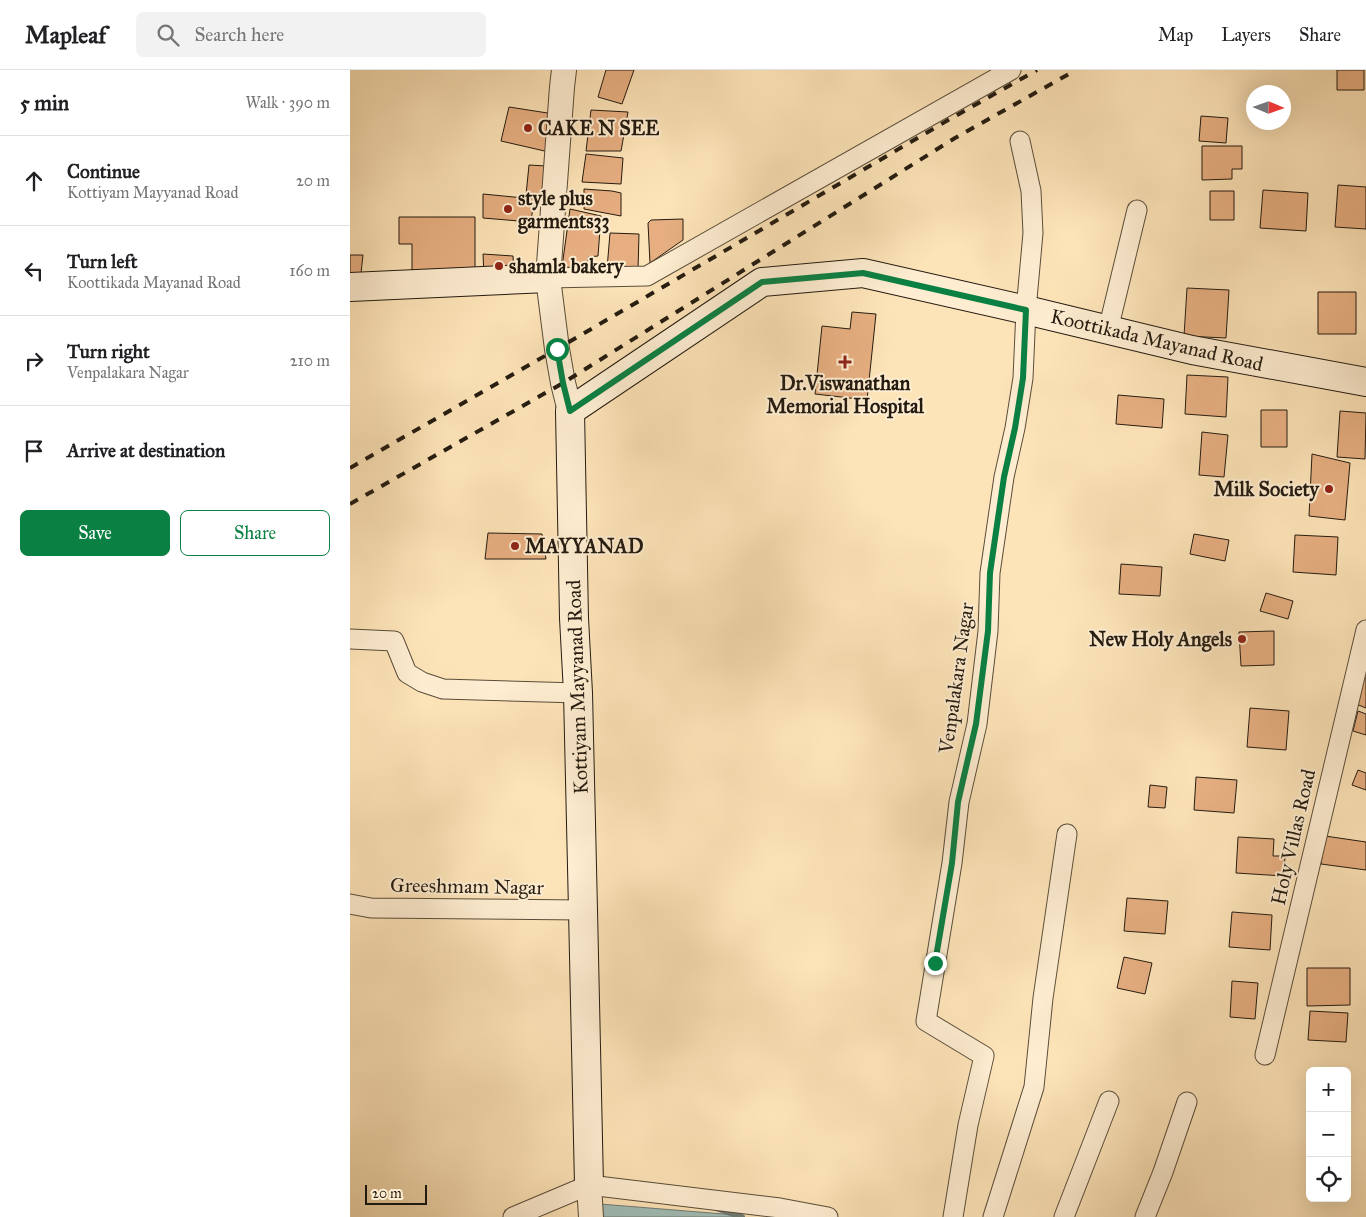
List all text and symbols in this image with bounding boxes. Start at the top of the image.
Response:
search box [136,12,486,57]
text: Mapleaf [25,20,106,50]
icon: search [154,21,182,49]
text: Search here [194,23,284,46]
text: Map [1158,24,1193,46]
text: Layers [1221,24,1271,46]
text: Share [1299,24,1341,46]
north arrow [1246,85,1291,130]
text: 5 min [20,90,69,116]
text: Walk · 390 m [245,93,330,112]
place label: CAKE N SEE [538,116,660,140]
marker: CAKE N SEE [522,122,534,134]
text: Continue [67,160,140,183]
icon: ahead [20,167,48,195]
text: 20 m [296,171,330,190]
text: Kottiyam Mayyanad Road [67,183,239,202]
place label: style plus garments33 [518,186,609,234]
marker: style plus garments33 [502,203,514,215]
text: Turn left [67,250,137,273]
place label: shamla bakery [509,254,625,279]
icon: left [20,257,48,285]
marker: shamla bakery [493,260,505,272]
text: 160 m [289,261,330,280]
text: Koottikada Mayanad Road [67,273,241,292]
street label: Koottikada Mayanad Road [1048,304,1266,376]
route start [546,338,569,361]
text: Turn right [67,340,150,363]
icon: right [20,347,48,375]
text: 210 m [290,351,330,370]
marker: Dr.Viswanathan Memorial Hospital [838,355,852,369]
text: Venpalakara Nagar [67,363,189,382]
place label: Dr.Viswanathan Memorial Hospital [766,371,924,419]
icon: arrive [20,437,48,465]
text: Arrive at destination [67,439,225,462]
place label: Milk Society [1214,477,1321,502]
marker: Milk Society [1323,483,1335,495]
button: Save [20,510,170,556]
button: Share [180,510,330,556]
place label: MAYYANAD [525,534,644,558]
marker: MAYYANAD [509,540,521,552]
street label: Kottiyam Mayyanad Road [561,579,593,795]
street label: Venpalakara Nagar [933,600,980,756]
place label: New Holy Angels [1089,627,1233,652]
marker: New Holy Angels [1236,633,1248,645]
street label: Holy Villas Road [1266,767,1320,907]
street label: Greeshmam Nagar [390,873,545,900]
route end [924,952,947,975]
map controls [1306,1067,1351,1202]
button: + [1306,1067,1351,1112]
button: − [1306,1112,1351,1157]
button: locate [1306,1157,1351,1202]
scale bar [365,1182,428,1205]
text: 20 m [372,1185,402,1202]

